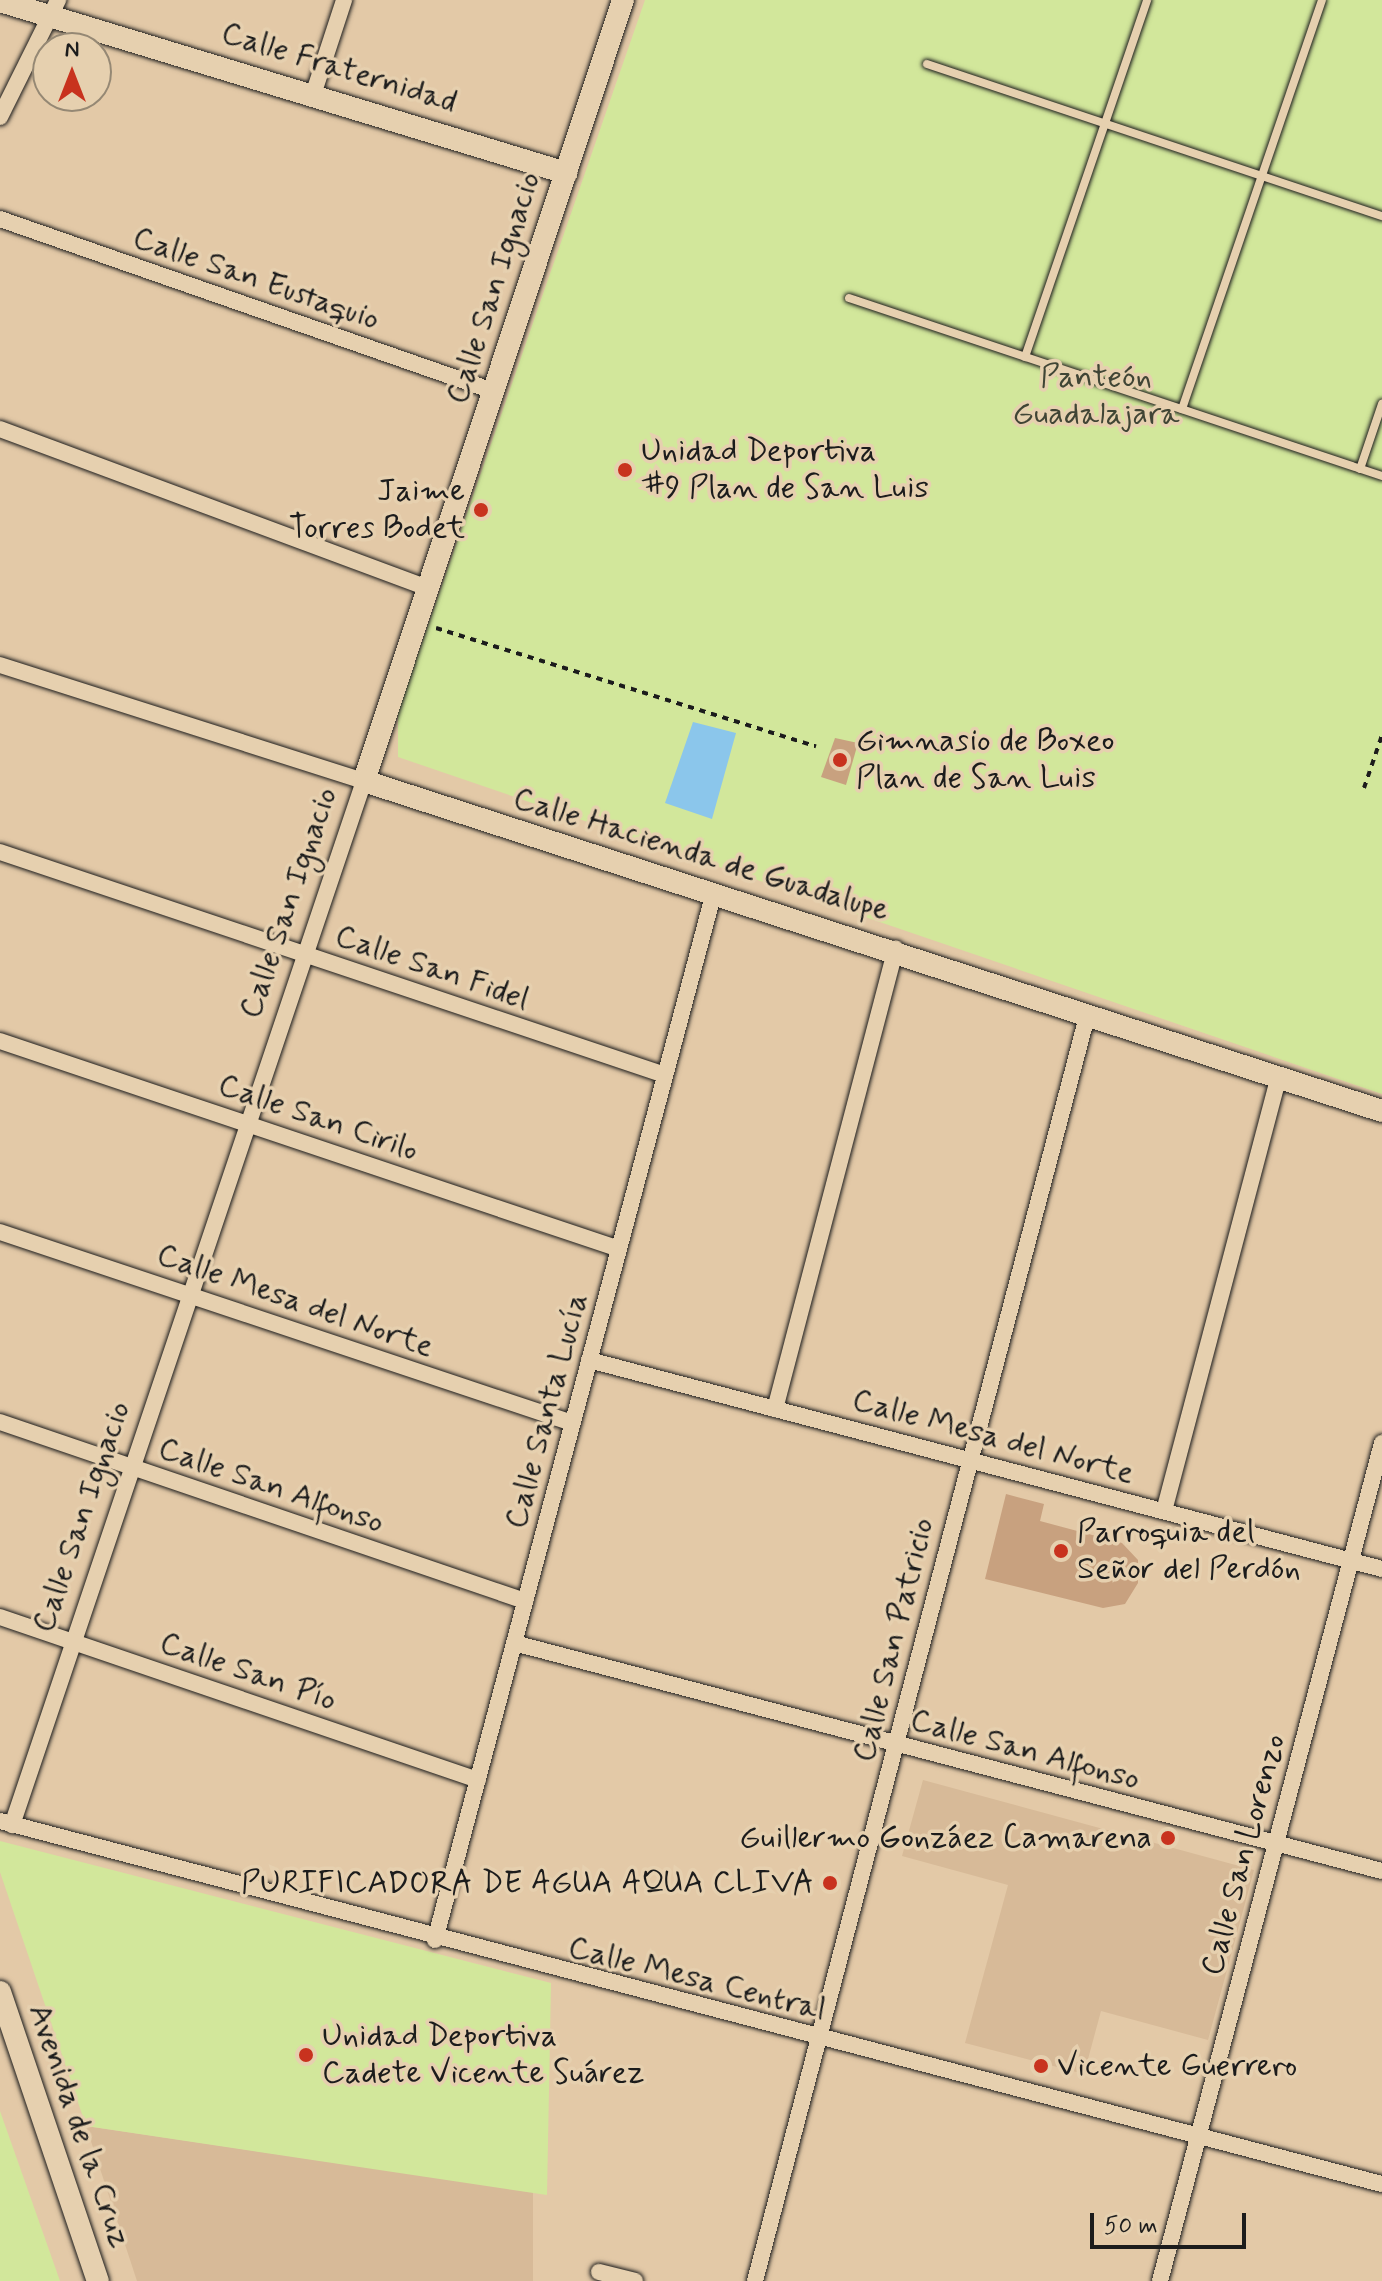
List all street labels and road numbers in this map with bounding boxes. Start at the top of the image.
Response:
street label: Calle Fraternidad [220,15,458,121]
street label: Calle San Ignacio [439,170,549,406]
street label: Calle San Eustaquio [129,219,383,339]
street label: Calle Hacienda de Guadalupe [509,780,893,930]
street label: Calle San Ignacio [233,785,345,1021]
street label: Calle San Fidel [332,917,532,1019]
street label: Calle San Cirilo [214,1066,422,1170]
street label: Calle Mesa del Norte [155,1237,435,1365]
street label: Calle Santa Lucía [497,1290,597,1532]
street label: Calle Mesa del Norte [851,1382,1135,1492]
street label: Calle San Ignacio [26,1399,138,1635]
street label: Calle San Alfonso [154,1430,388,1542]
street label: Calle San Patricio [846,1519,942,1761]
street label: Calle San Pío [157,1625,339,1719]
street label: Calle San Alfonso [907,1701,1143,1799]
street label: Calle San Lorenzo [1193,1728,1295,1982]
street label: Calle Mesa Central [563,1928,831,2030]
street label: Avenida de la Cruz [19,1999,139,2253]

